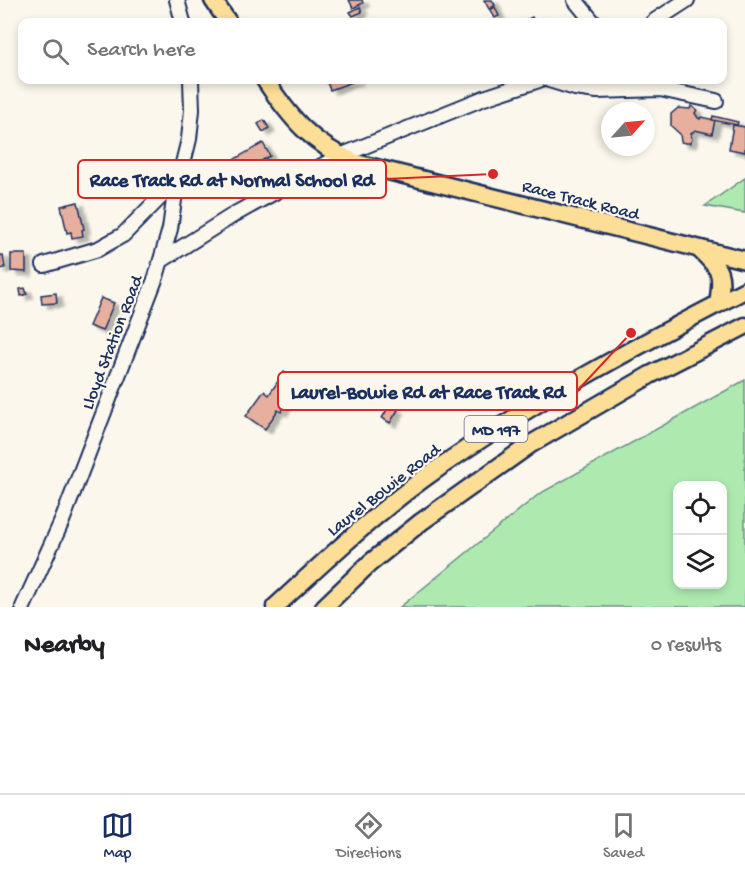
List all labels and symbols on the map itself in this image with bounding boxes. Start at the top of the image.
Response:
north arrow [601,102,655,156]
callout: Race Track Rd at Normal School Rd [78,160,386,198]
text: Race Track Rd at Normal School Rd [89,171,377,194]
street label: Race Track Road [520,177,643,226]
street label: Lloyd Station Road [78,272,149,413]
callout: Laurel-Bowie Rd at Race Track Rd [278,372,577,410]
text: Laurel-Bowie Rd at Race Track Rd [291,383,567,406]
road number: MD 197 [464,416,528,442]
street label: Laurel Bowie Road [324,439,447,542]

